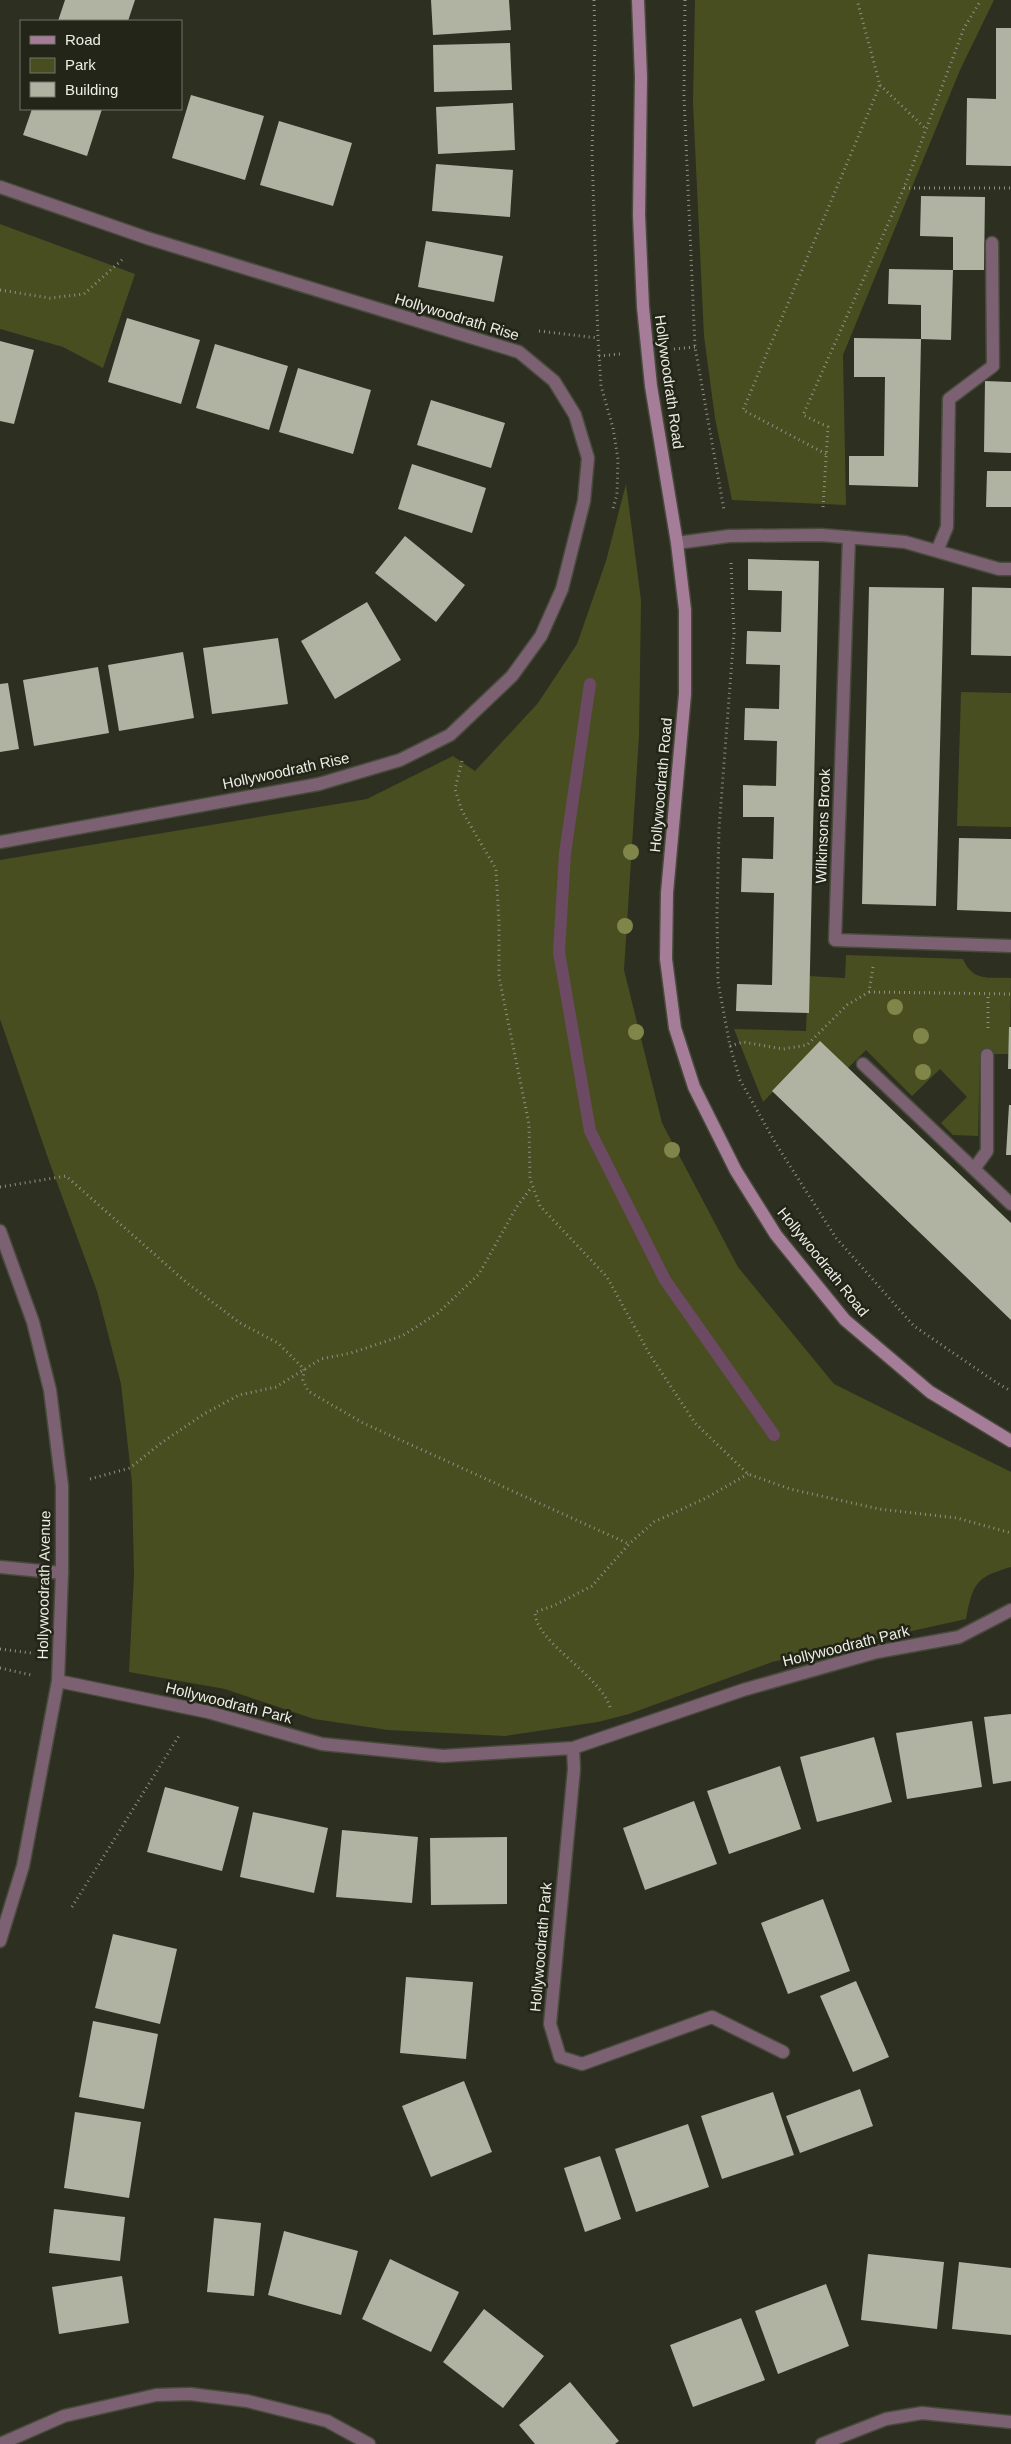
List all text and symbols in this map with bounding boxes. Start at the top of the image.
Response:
legend [20,20,182,110]
text: Road [65,31,101,48]
text: Park [65,56,96,73]
text: Building [65,81,118,98]
street label: Hollywoodrath Rise [393,290,521,344]
street label: Hollywoodrath Road [652,314,687,450]
street label: Hollywoodrath Road [646,717,675,853]
street label: Hollywoodrath Rise [221,749,351,792]
street label: Wilkinsons Brook [812,768,833,884]
street label: Hollywoodrath Road [774,1204,872,1320]
street label: Hollywoodrath Avenue [34,1510,53,1660]
street label: Hollywoodrath Park [781,1621,912,1669]
street label: Hollywoodrath Park [164,1679,295,1727]
street label: Hollywoodrath Park [526,1881,555,2012]

